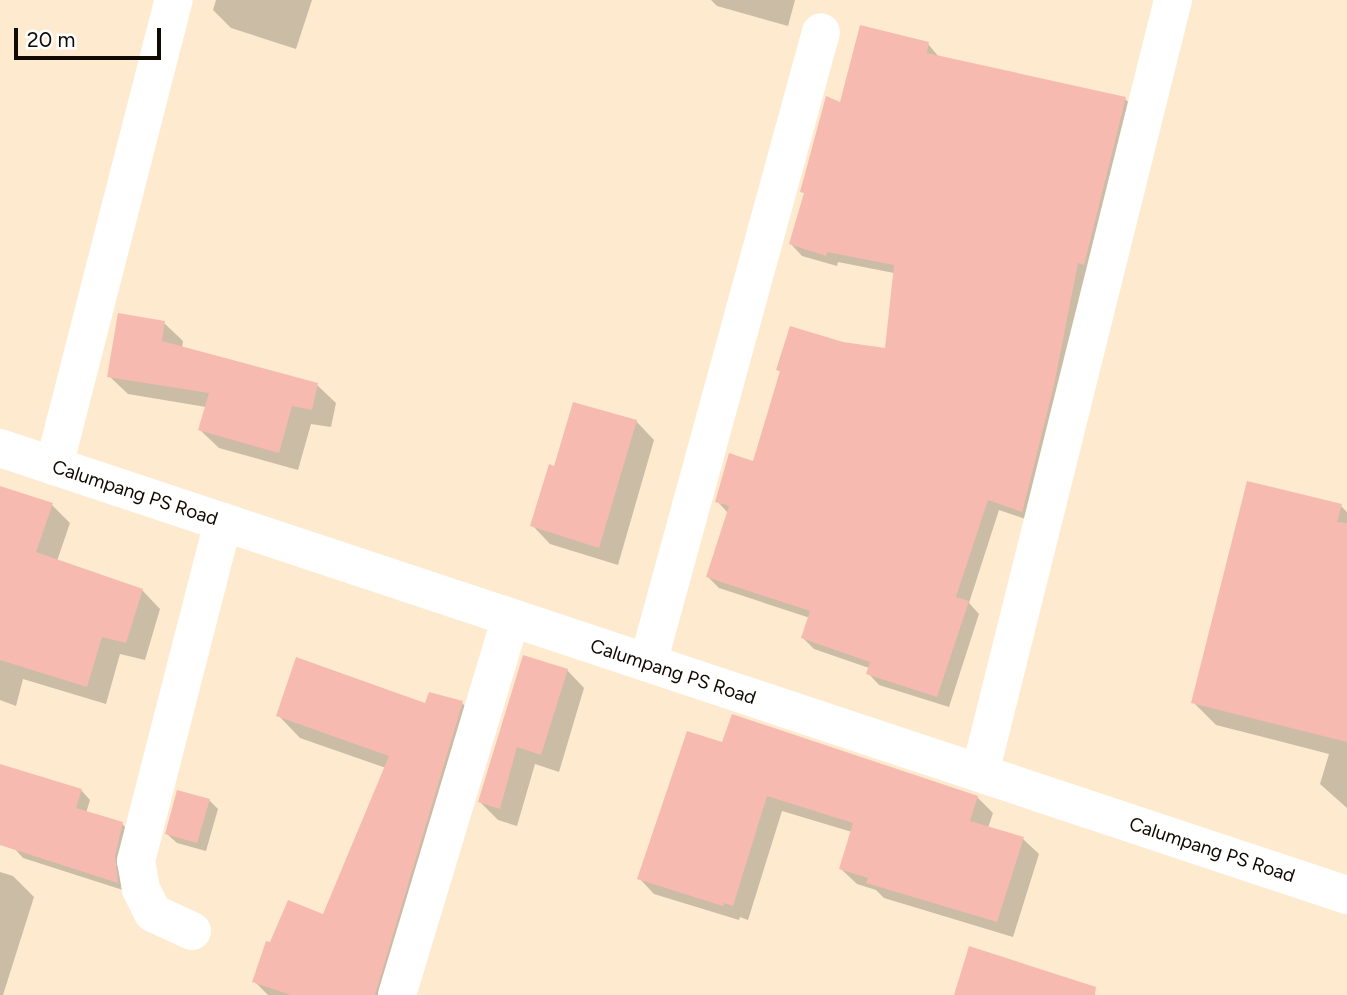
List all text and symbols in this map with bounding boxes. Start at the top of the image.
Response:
scale bar [18,14,164,58]
text: 20 m [27,27,75,52]
street label: Calumpang PS Road [49,455,221,531]
street label: Calumpang PS Road [587,634,759,710]
street label: Calumpang PS Road [1126,812,1298,888]

